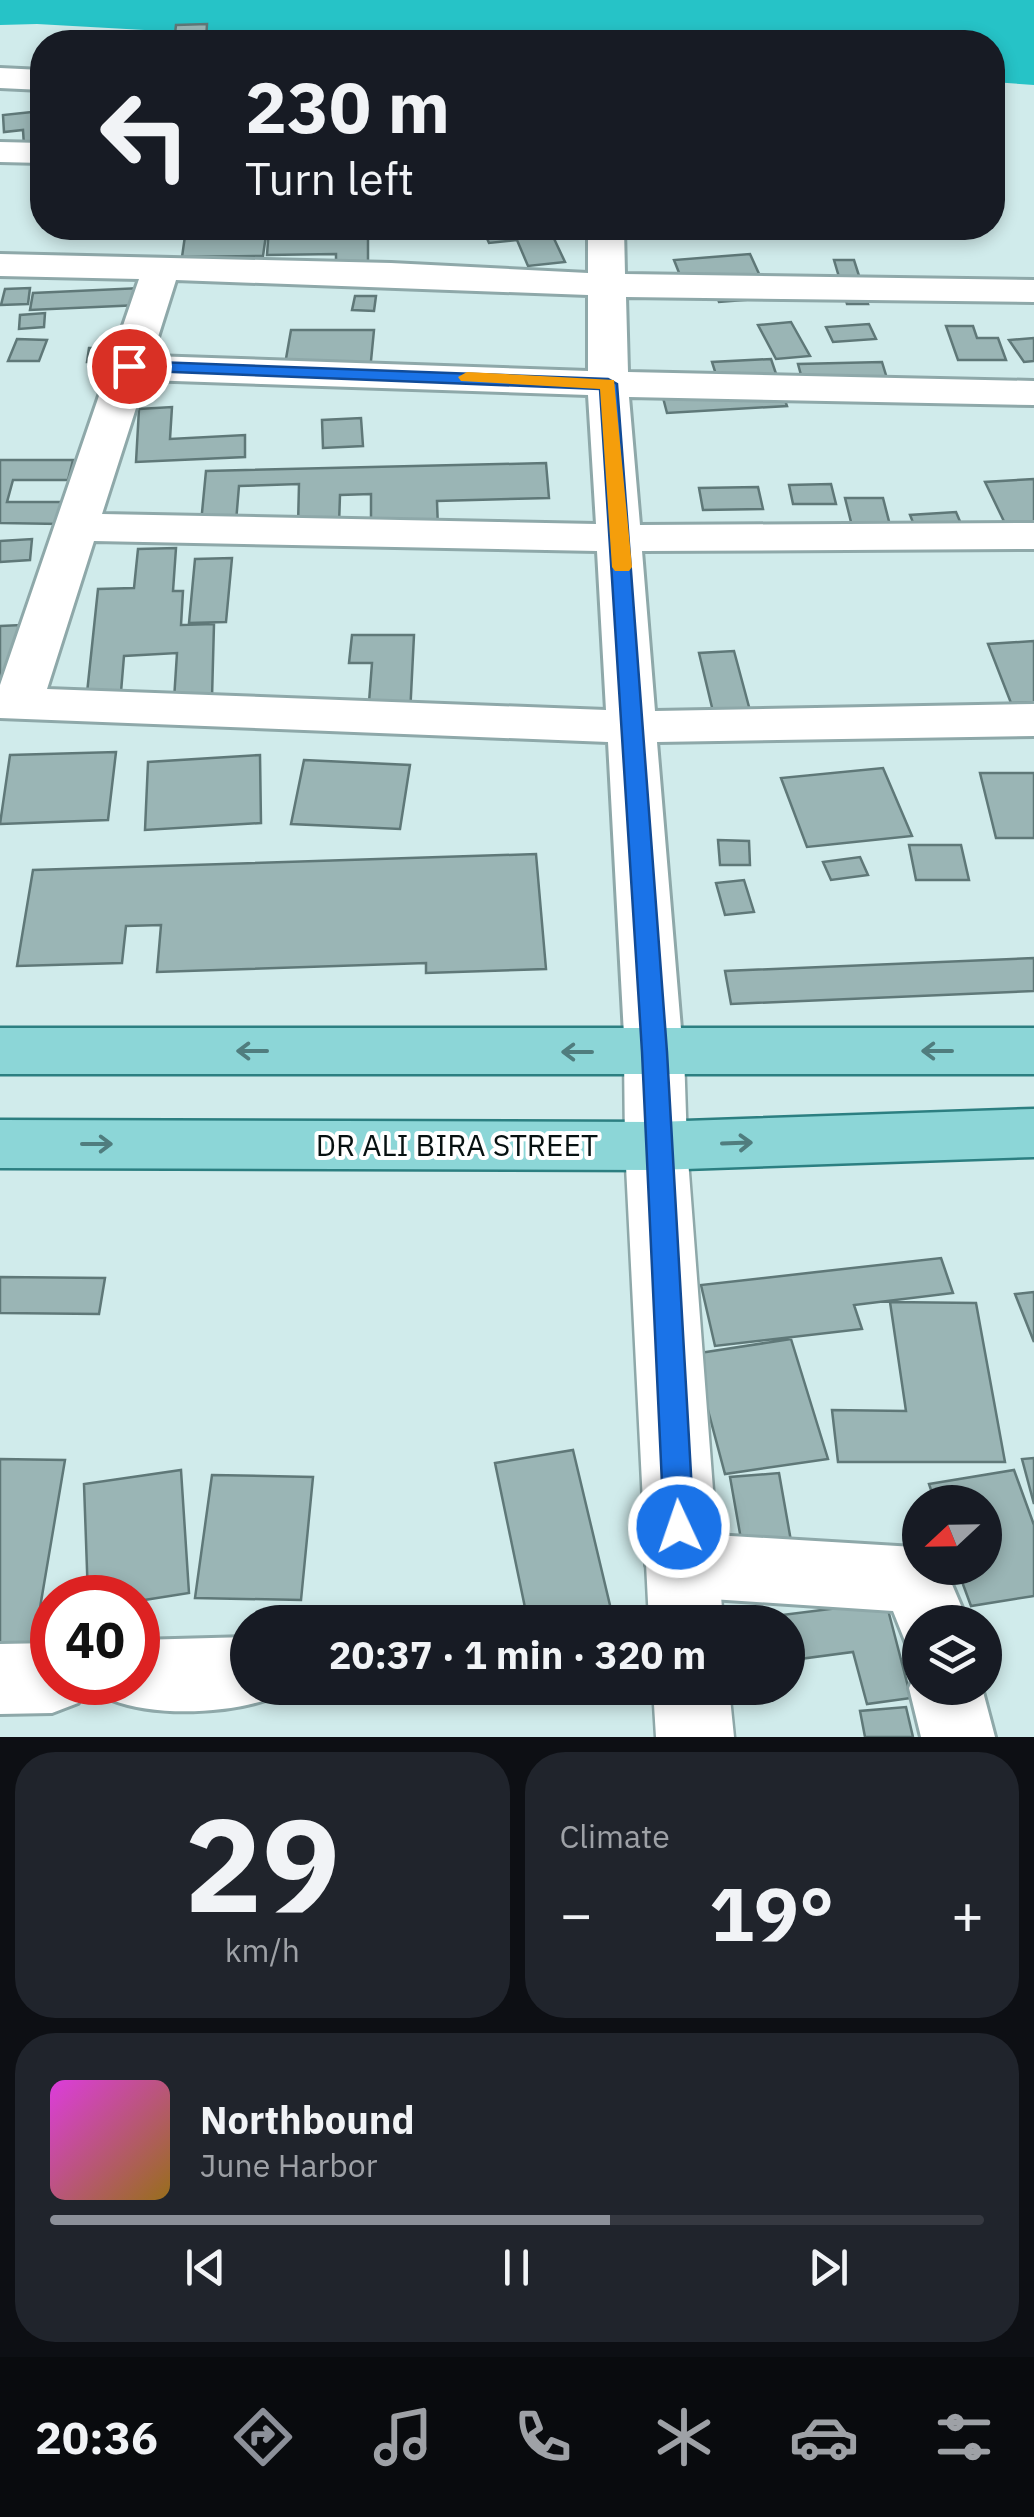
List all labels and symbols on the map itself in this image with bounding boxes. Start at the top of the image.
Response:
pin [87,324,172,409]
one-way arrow [236,1042,268,1061]
one-way arrow [561,1042,594,1062]
one-way arrow [921,1042,954,1060]
street label: DR ALI BIRA STREET [316,1125,598,1164]
one-way arrow [80,1134,113,1154]
one-way arrow [721,1134,753,1153]
position arrow [627,1475,731,1579]
north arrow [902,1485,1002,1585]
speed limit sign: 40 [30,1575,160,1705]

